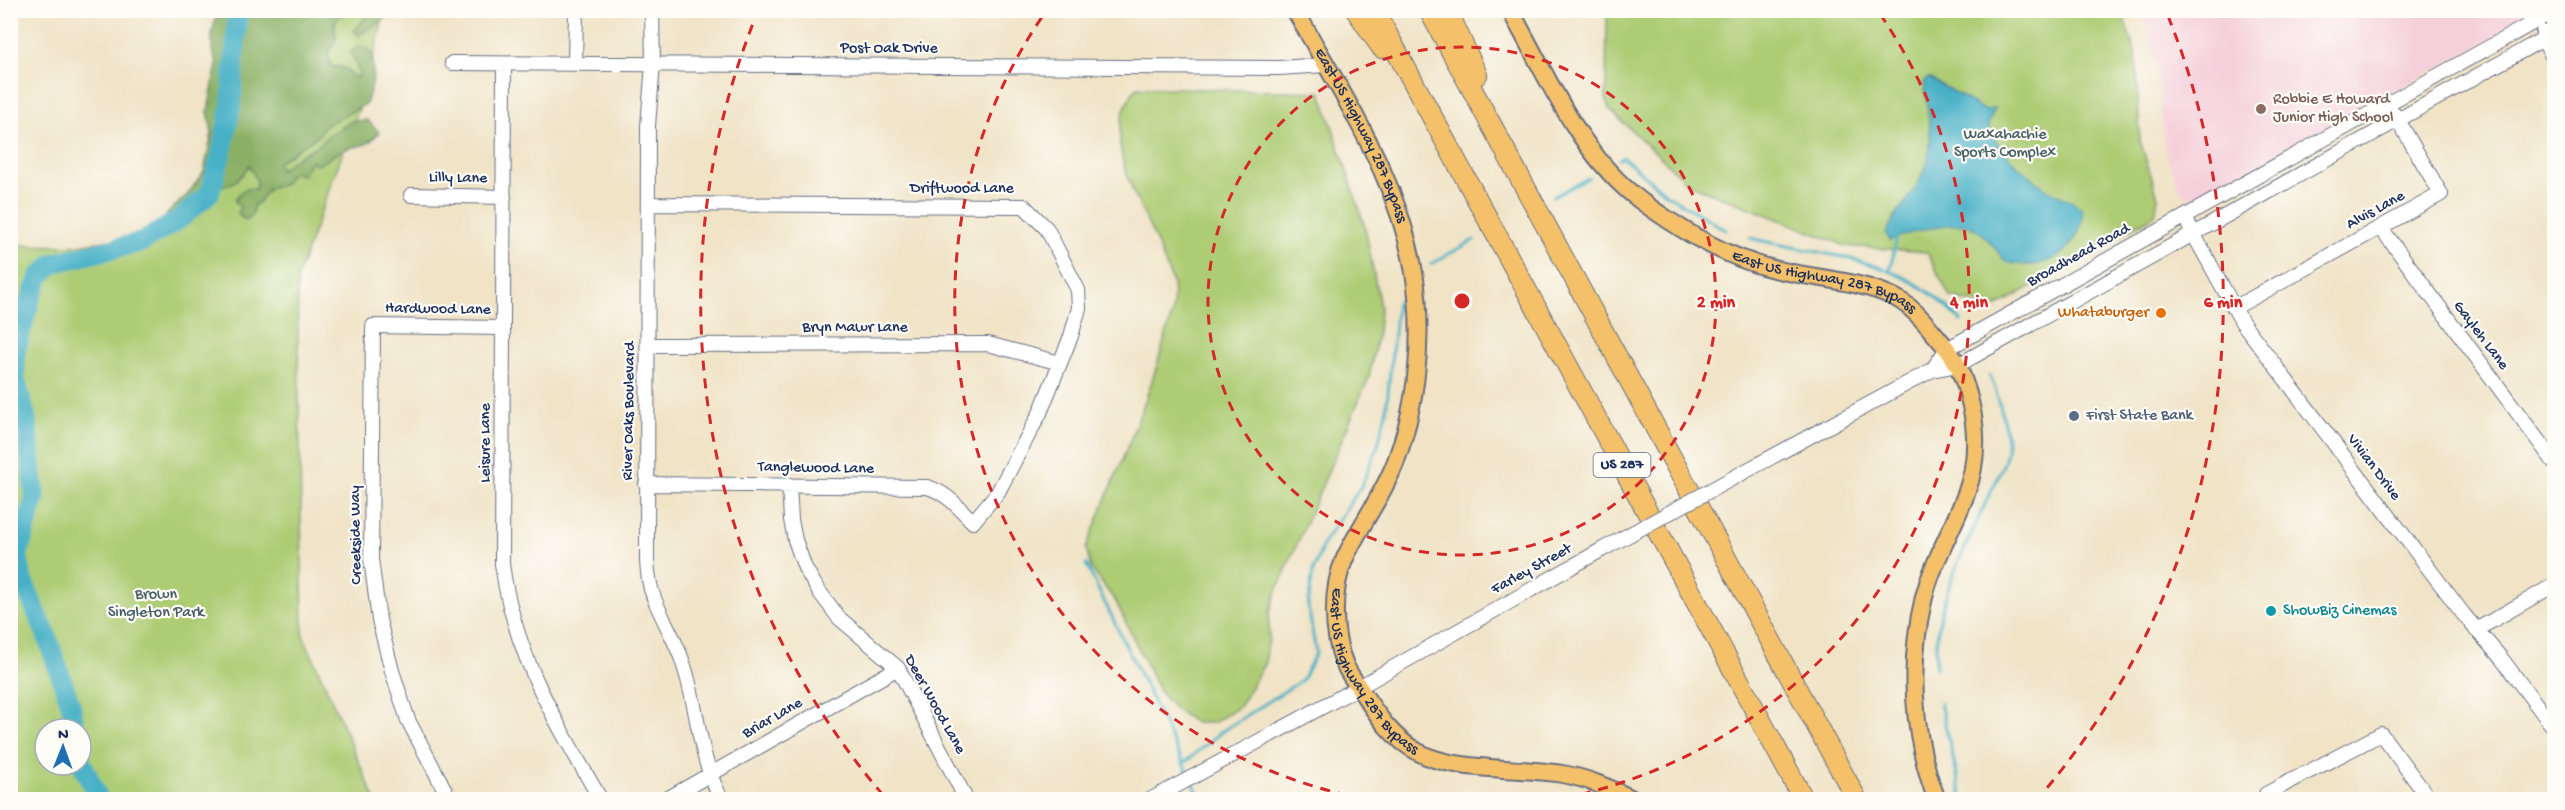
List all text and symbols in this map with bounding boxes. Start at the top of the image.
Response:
street label: Post Oak Drive [839,40,939,59]
street label: East US Highway 287 Bypass [1309,45,1411,226]
place label: Robbie E Howard Junior High School [2273,91,2393,128]
marker: Robbie E Howard Junior High School [2254,102,2268,116]
park label: Waxahachie Sports Complex [1954,126,2057,163]
street label: Lilly Lane [429,169,488,189]
street label: Driftwood Lane [909,180,1015,199]
street label: Alvis Lane [2344,187,2409,235]
street label: Broadhead Road [2024,219,2135,292]
street label: East US Highway 287 Bypass [1729,246,1921,319]
centre of rings [1452,291,1472,311]
text: 2 min [1697,293,1736,314]
text: 4 min [1949,293,1988,314]
text: 6 min [2204,293,2243,314]
street label: Gayleh Lane [2448,298,2513,375]
street label: Hardwood Lane [385,300,492,320]
place label: Whataburger [2058,304,2150,323]
marker: Whataburger [2154,306,2168,320]
street label: Bryn Mawr Lane [801,319,909,338]
street label: River Oaks Boulevard [619,340,641,481]
street label: Leisure Lane [477,403,496,483]
place label: First State Bank [2085,407,2195,426]
marker: First State Bank [2067,409,2081,423]
street label: Vivian Drive [2341,430,2405,505]
road number: US 287 [1594,453,1650,477]
street label: Tanglewood Lane [757,458,875,480]
street label: Creekside Way [347,485,367,585]
street label: Farley Street [1488,539,1577,600]
park label: Brown Singleton Park [108,586,206,623]
street label: East US Highway 287 Bypass [1325,587,1423,760]
place label: ShowBiz Cinemas [2283,602,2397,621]
marker: ShowBiz Cinemas [2264,604,2278,618]
street label: Deer Wood Lane [898,651,969,759]
street label: Briar Lane [739,694,807,744]
north arrow [33,717,93,777]
text: N [58,726,69,745]

